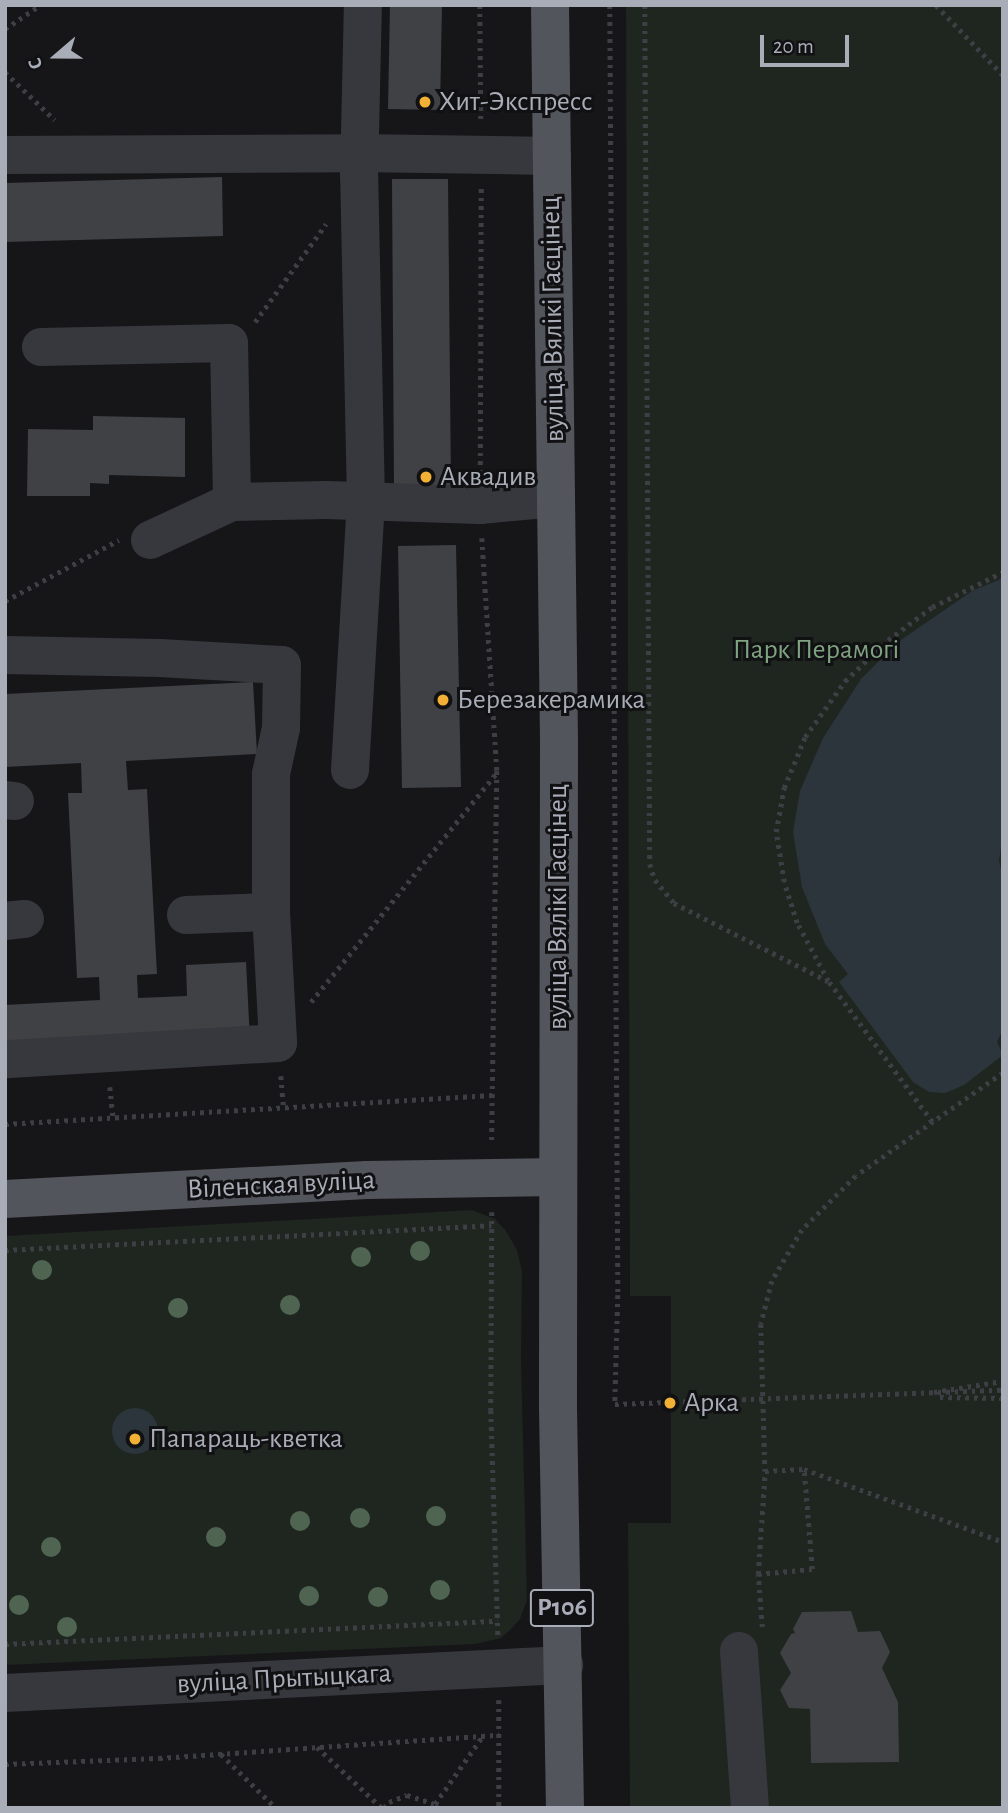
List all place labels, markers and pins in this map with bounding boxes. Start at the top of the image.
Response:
place label: Хит-Экспресс [439,85,593,119]
marker: Хит-Экспресс [417,94,433,110]
place label: Аквадив [440,460,536,494]
marker: Аквадив [418,469,434,485]
place label: Березакерамика [457,683,645,717]
marker: Березакерамика [435,692,451,708]
place label: Арка [684,1386,739,1420]
marker: Арка [662,1395,678,1411]
place label: Папараць-кветка [149,1422,343,1456]
marker: Папараць-кветка [127,1431,143,1447]

